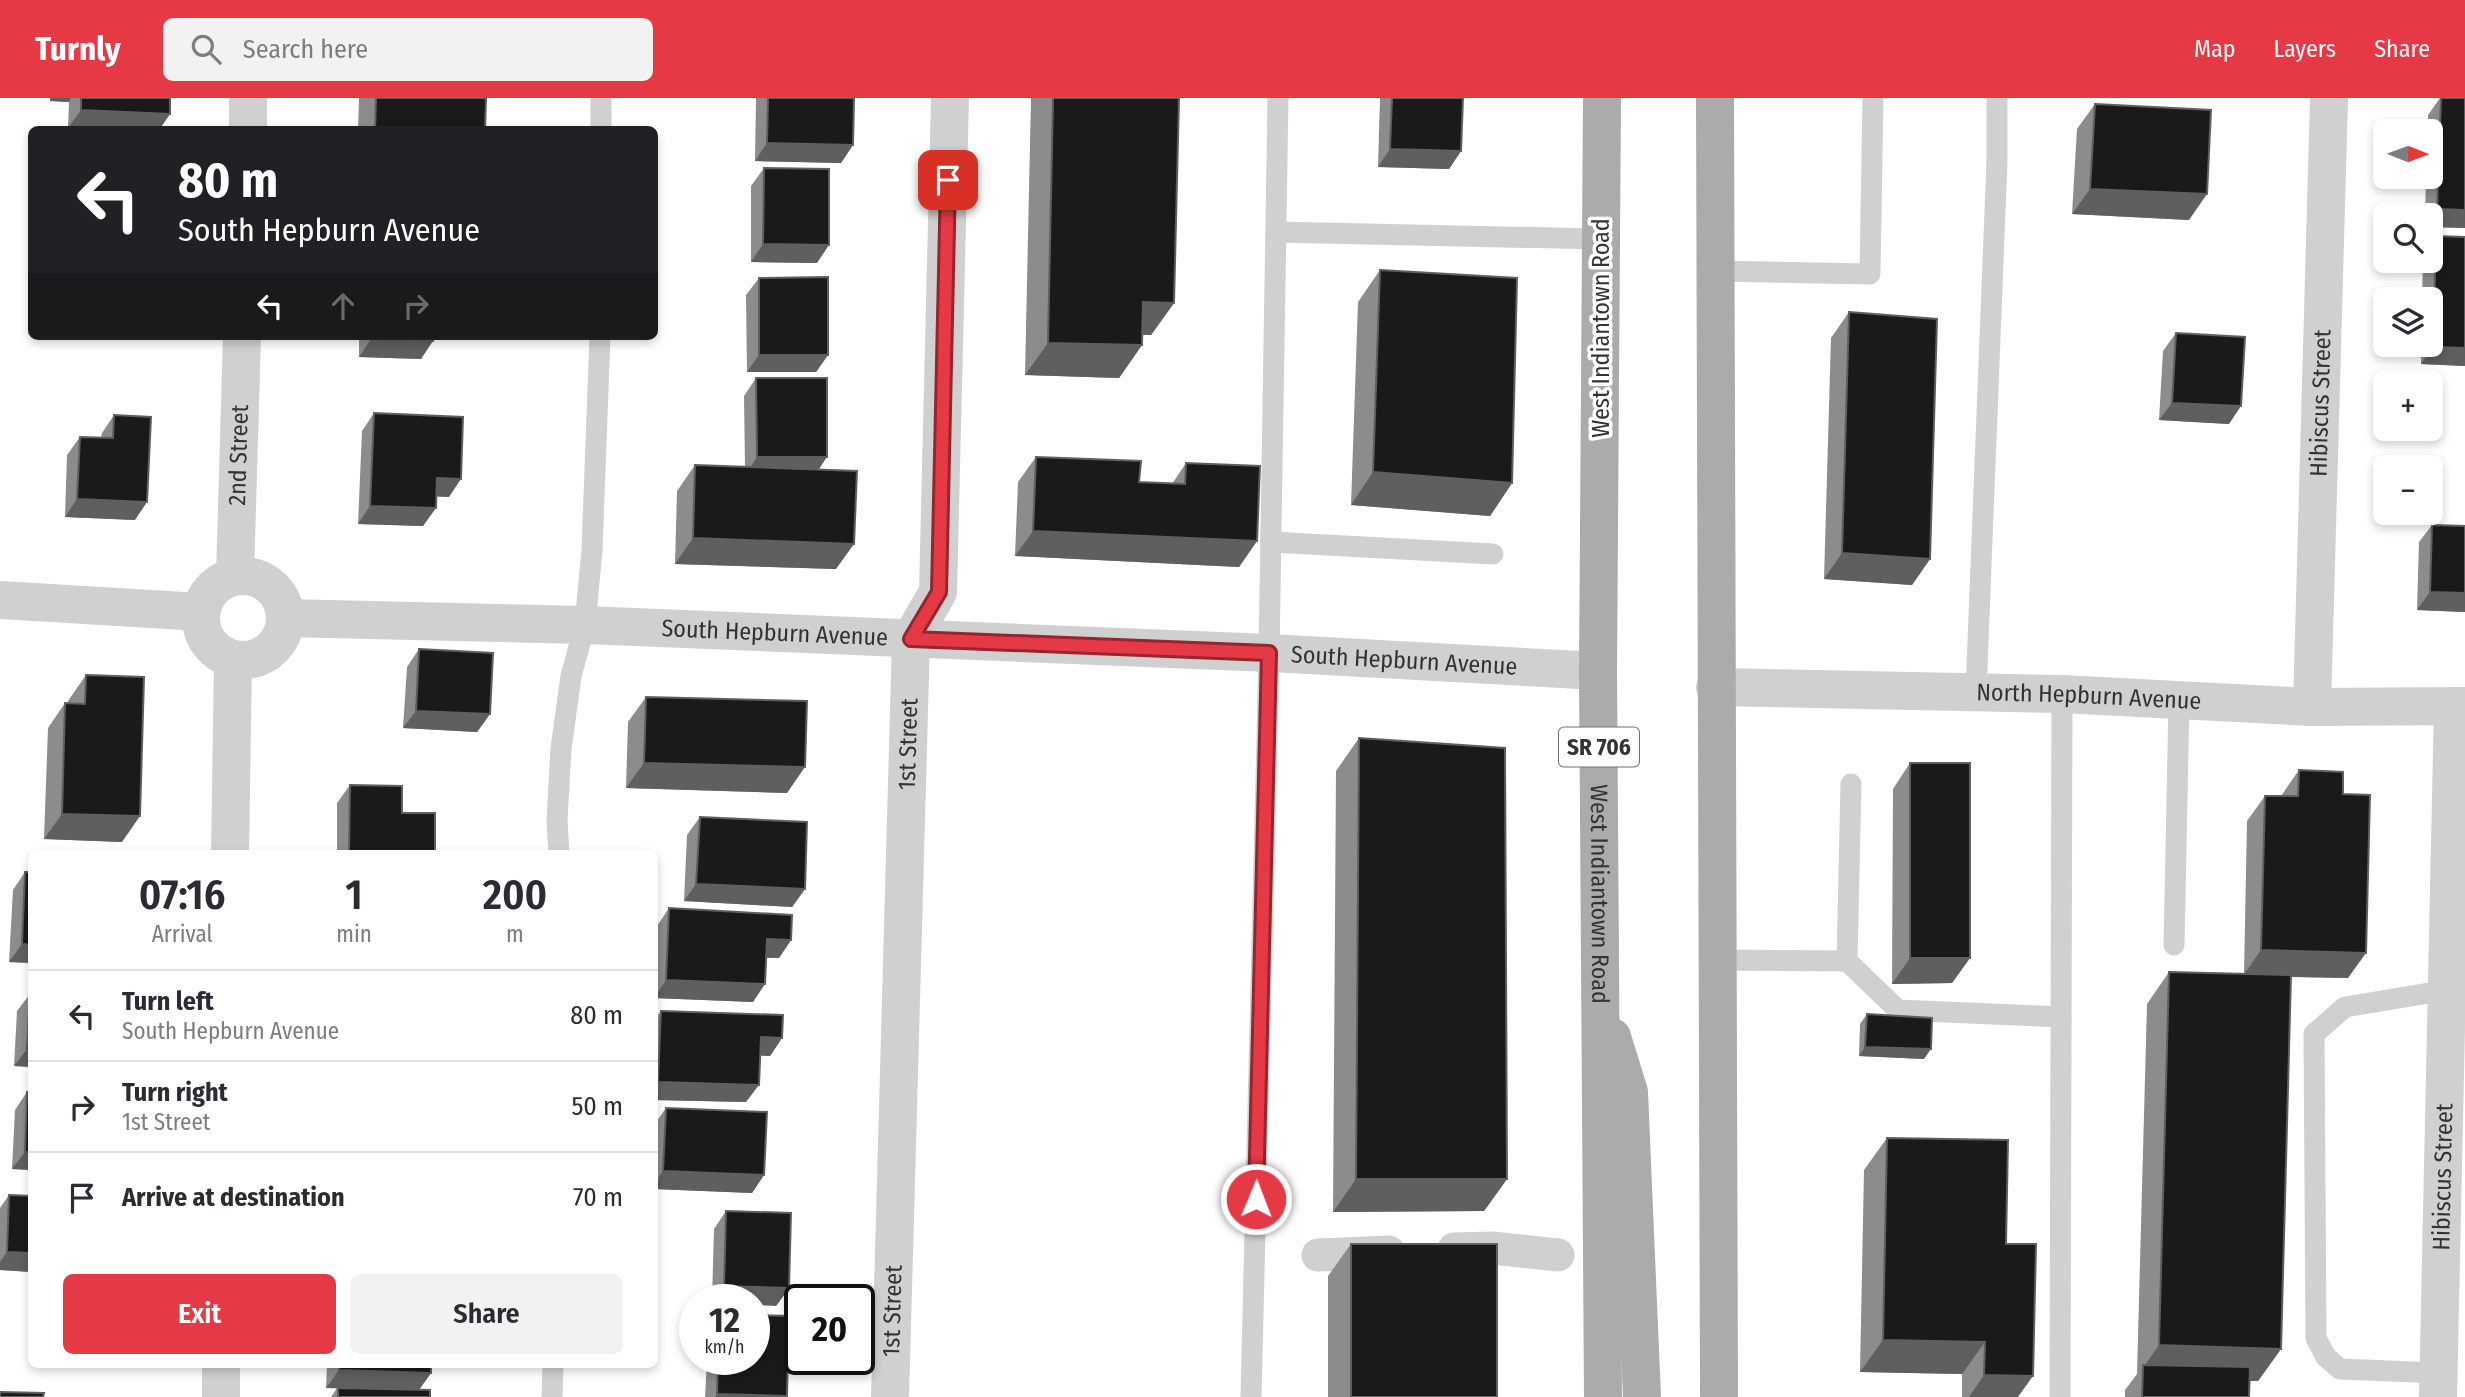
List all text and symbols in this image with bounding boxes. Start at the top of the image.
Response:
search box [163,18,653,81]
text: Turnly [35,29,121,69]
icon: search [187,30,225,68]
text: Search here [243,34,368,65]
text: Map [2194,35,2236,63]
text: Layers [2274,35,2336,63]
text: Share [2374,35,2430,63]
north arrow [2373,119,2443,189]
map controls [2373,119,2443,525]
pin [918,150,978,210]
text: 80 m [178,151,278,210]
icon: left [63,154,154,245]
icon: arrive [929,161,967,199]
button: search [2373,203,2443,273]
text: South Hepburn Avenue [178,211,480,249]
street label: West Indiantown Road [1587,218,1615,438]
icon: left [251,287,289,325]
icon: ahead [324,287,362,325]
icon: right [397,287,435,325]
button: layers [2373,287,2443,357]
street label: Hibiscus Street [2304,329,2337,477]
button: + [2373,371,2443,441]
street label: 2nd Street [223,404,254,506]
button: − [2373,455,2443,525]
street label: South Hepburn Avenue [661,614,889,651]
street label: South Hepburn Avenue [1290,640,1518,681]
street label: North Hepburn Avenue [1976,678,2202,715]
street label: 1st Street [893,698,923,791]
road number: SR 706 [1559,727,1639,766]
street label: West Indiantown Road [1585,784,1614,1004]
text: 07:16 [139,870,226,920]
text: 1 [345,870,363,920]
text: 200 [483,870,547,920]
text: Arrival [152,920,213,948]
text: min [336,920,372,948]
text: m [506,920,524,948]
text: Turn left [122,986,214,1017]
icon: left [63,997,101,1035]
text: 80 m [570,1000,623,1031]
text: South Hepburn Avenue [122,1017,339,1045]
text: Turn right [122,1077,228,1108]
icon: right [63,1088,101,1126]
text: 50 m [571,1091,623,1122]
street label: Hibiscus Street [2427,1103,2458,1251]
text: 1st Street [122,1108,210,1136]
position arrow [1219,1162,1293,1236]
icon: arrive [63,1179,101,1217]
text: Arrive at destination [122,1182,345,1213]
text: 70 m [573,1182,623,1213]
street label: 1st Street [877,1264,908,1357]
button: Exit [63,1274,336,1354]
button: Share [350,1274,623,1354]
speed limit sign: 20 [784,1284,875,1375]
text: 12 [709,1299,740,1341]
text: km/h [704,1336,745,1358]

